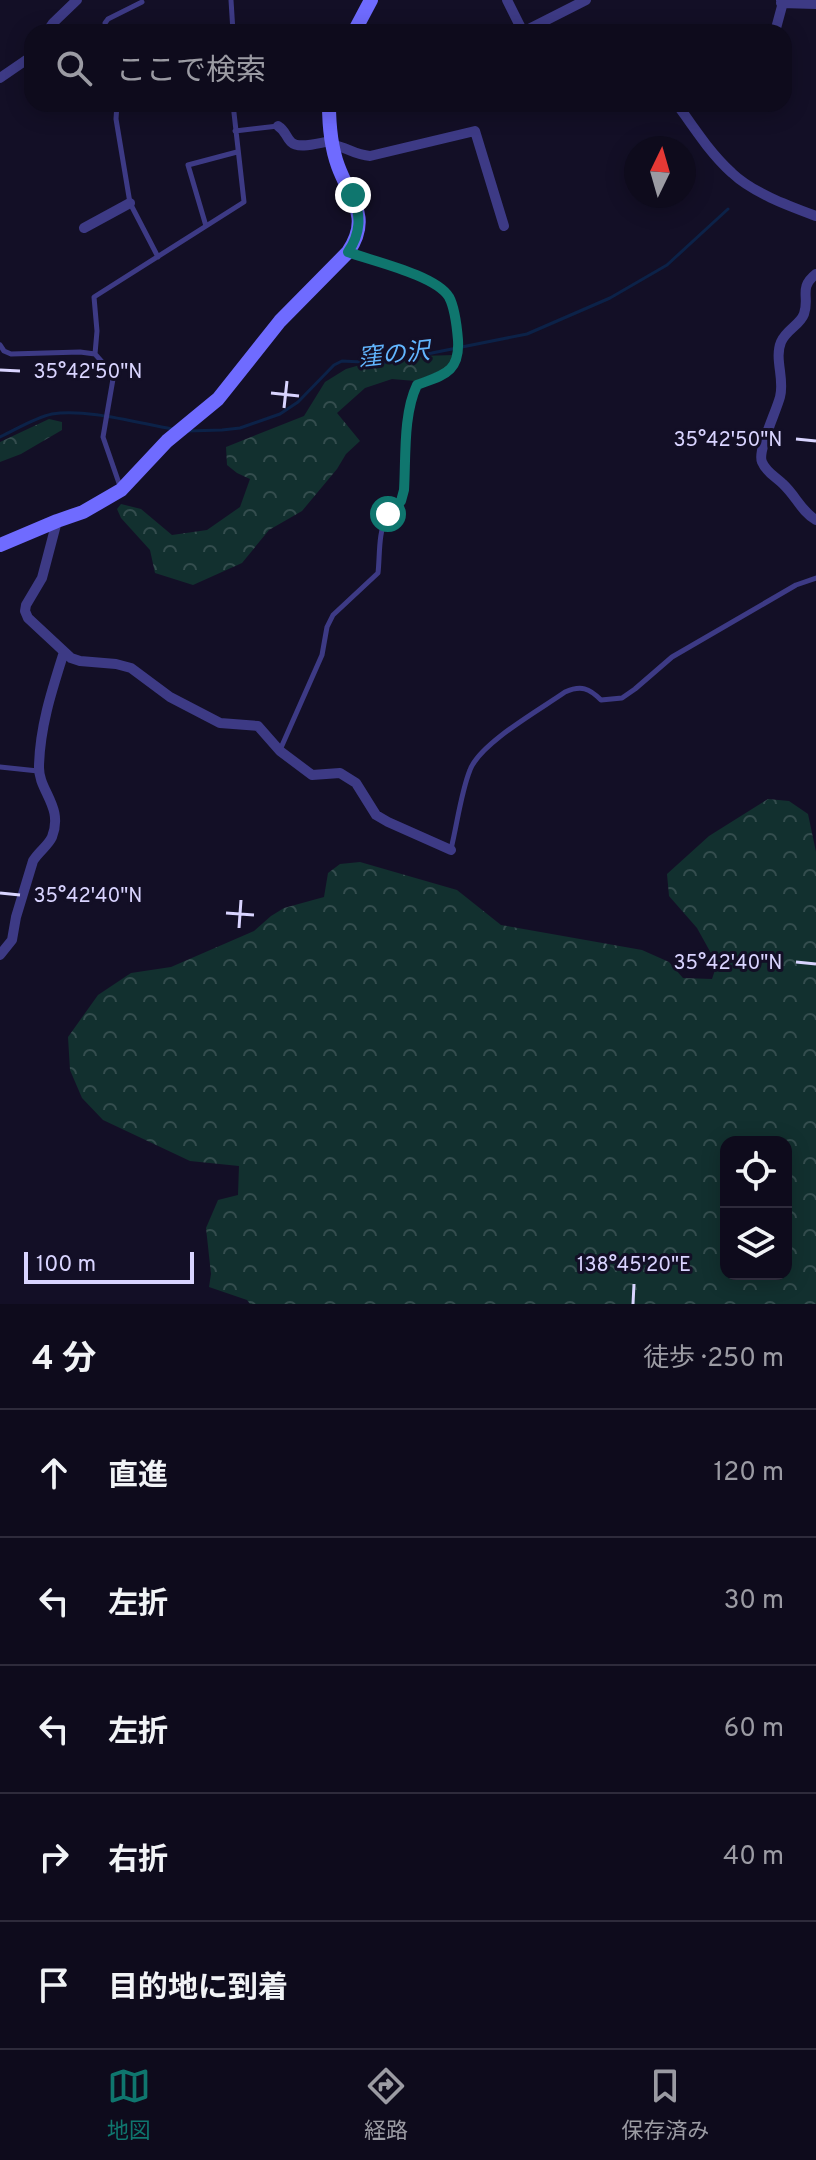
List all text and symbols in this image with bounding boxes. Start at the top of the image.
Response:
search box [24,24,792,112]
icon: search [52,46,96,90]
text: ここで検索 [116,54,266,91]
north arrow [624,136,696,208]
route end [335,177,371,213]
water label: 窪の沢 [357,337,434,375]
text: 35°42'50"N [33,360,143,386]
text: 35°42'50"N [673,428,783,454]
route start [370,496,406,532]
text: 35°42'40"N [33,884,143,910]
text: 35°42'40"N [673,951,783,977]
map controls [720,1136,792,1280]
button: locate [720,1136,792,1208]
button: layers [720,1208,792,1280]
scale bar [24,1248,194,1284]
text: 100 m [36,1252,96,1279]
text: 138°45'20"E [577,1253,691,1279]
text: 4 分 [32,1339,96,1382]
text: 徒歩 · 250 m [643,1343,784,1376]
icon: ahead [32,1451,76,1495]
text: 120 m [714,1457,784,1490]
text: 直進 [108,1459,168,1496]
icon: left [32,1579,76,1623]
text: 30 m [724,1585,784,1618]
text: 左折 [108,1587,168,1624]
icon: left [32,1707,76,1751]
text: 60 m [724,1713,784,1746]
text: 左折 [108,1715,168,1752]
icon: right [32,1835,76,1879]
text: 40 m [723,1841,784,1874]
text: 右折 [108,1843,168,1880]
icon: arrive [32,1963,76,2007]
text: 目的地に到着 [108,1971,288,2008]
tab: 地図 [107,2064,151,2146]
tab: 経路 [364,2064,408,2146]
tab: 保存済み [621,2064,709,2146]

